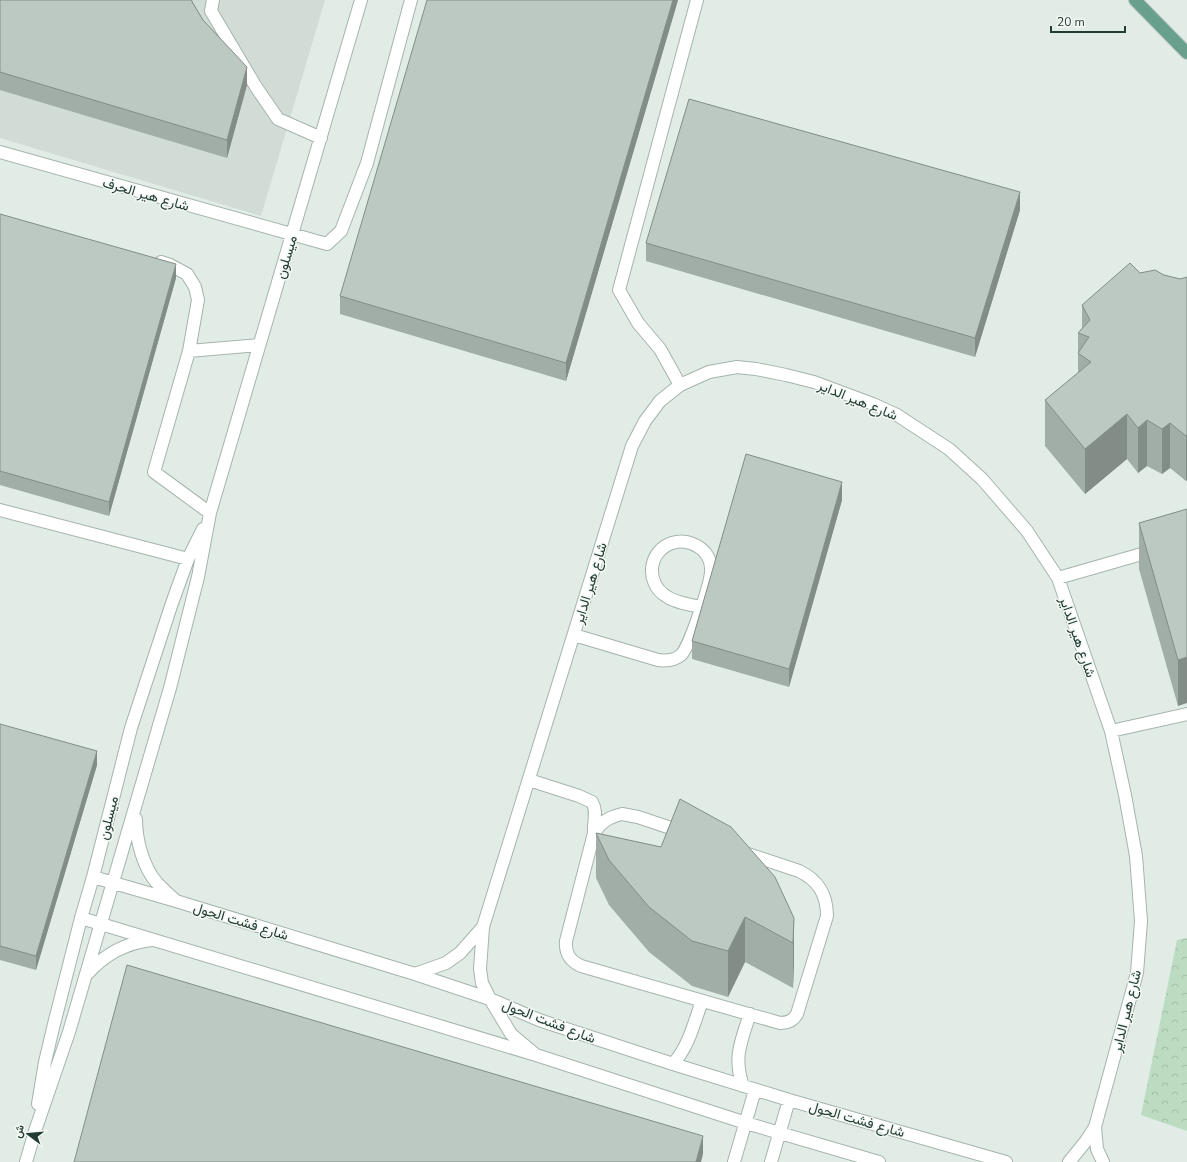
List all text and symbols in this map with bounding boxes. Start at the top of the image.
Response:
scale bar [1051,8,1125,34]
text: 20 m [1057,14,1085,30]
street label: شارع هير الحرف [100,173,191,217]
street label: ميسلون [271,233,302,281]
street label: شارع هير الداير [814,375,900,426]
street label: شارع هير الداير [569,540,613,627]
street label: شارع هير الداير [1054,593,1100,680]
street label: ميسلون [94,794,123,842]
street label: شارع فشت الحول [191,898,291,946]
street label: شارع هير الداير [1107,968,1147,1056]
street label: شارع فشت الحول [499,995,598,1049]
street label: شارع فشت الحول [807,1097,907,1143]
north arrow [8,1114,48,1154]
text: ش [10,1123,28,1140]

